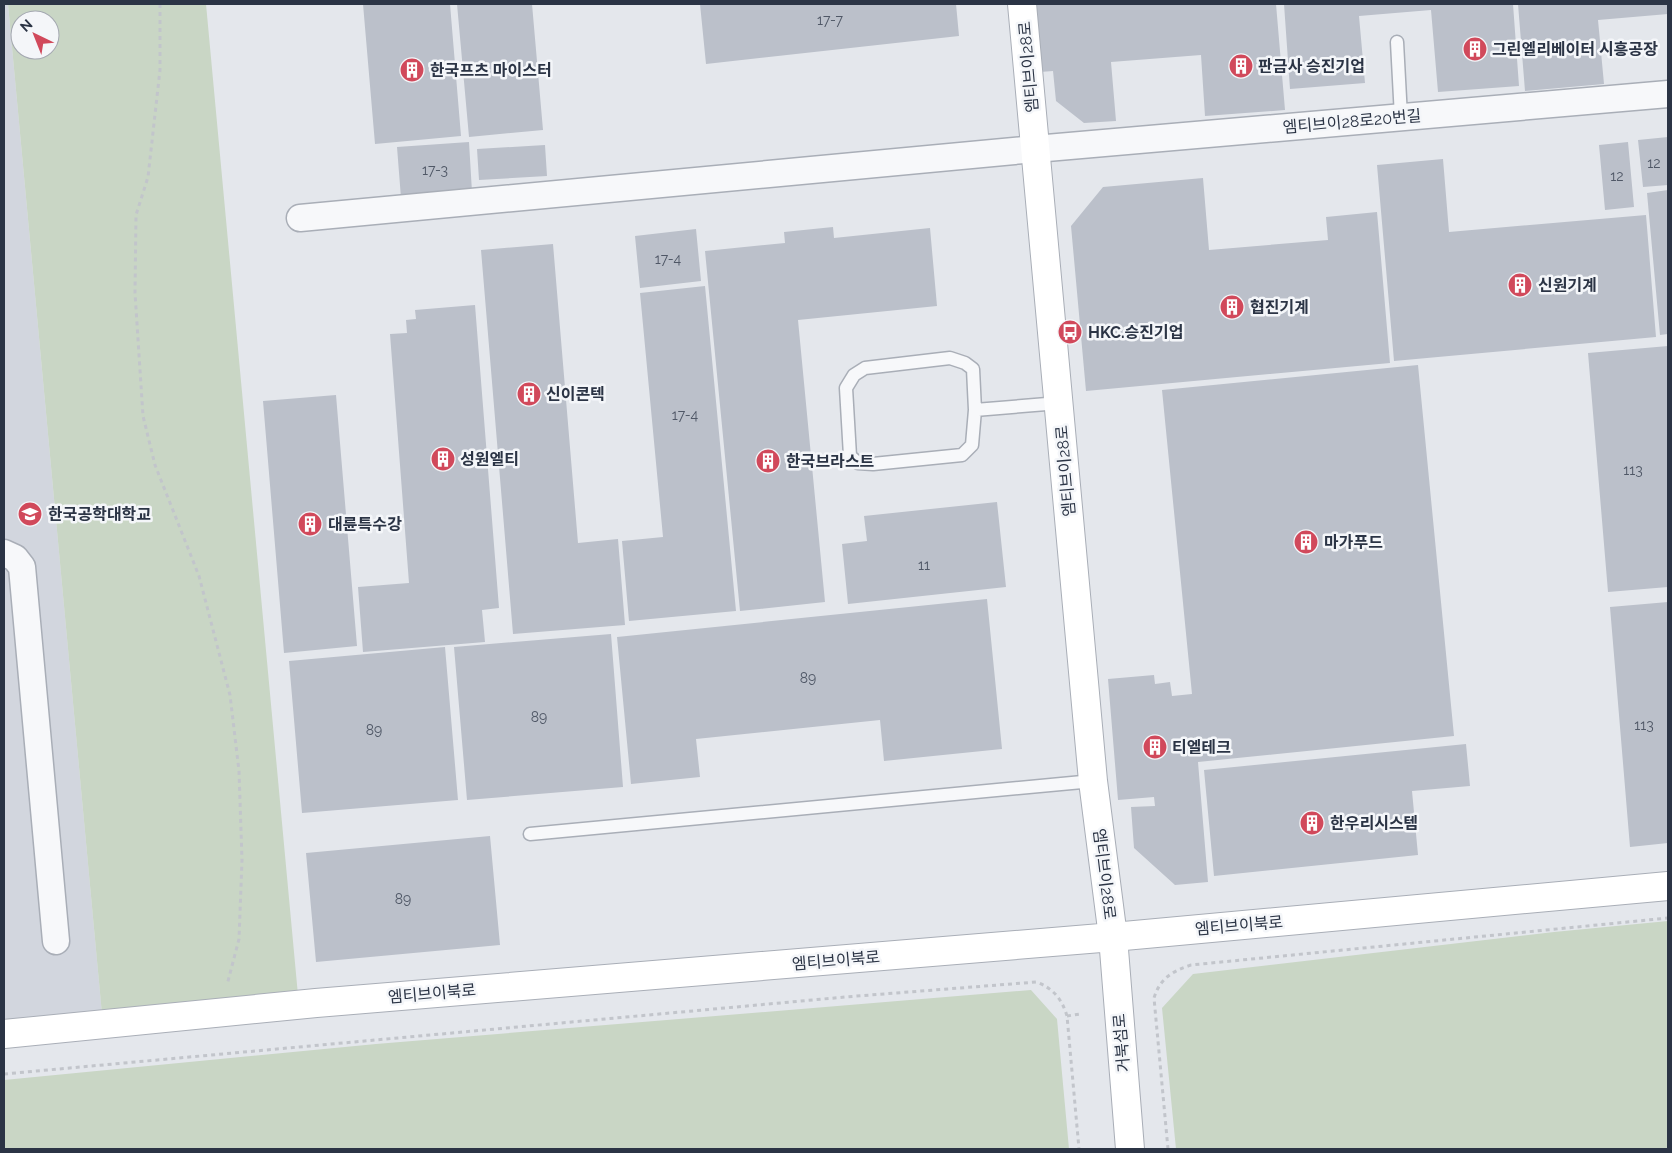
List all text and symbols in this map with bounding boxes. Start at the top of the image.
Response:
north arrow [10,10,60,60]
house number: 17-7 [817,12,843,28]
text: N [17,16,35,35]
street label: 엠티브이28로 [1015,20,1042,113]
building icon: 그린엘리베이터 시흥공장 [1462,36,1488,62]
place label: 그린엘리베이터 시흥공장 [1492,40,1658,59]
building icon: 판금사 승진기업 [1228,53,1254,79]
building icon: 한국프츠 마이스터 [399,57,425,83]
place label: 판금사 승진기업 [1258,57,1365,76]
place label: 한국프츠 마이스터 [430,61,552,80]
street label: 엠티브이28로20번길 [1282,106,1422,137]
house number: 12 [1647,155,1661,171]
house number: 17-3 [422,162,448,178]
house number: 12 [1610,168,1624,184]
house number: 17-4 [655,251,682,267]
building icon: 신원기계 [1507,272,1533,298]
place label: 신원기계 [1538,276,1597,295]
building icon: 협진기계 [1219,294,1245,320]
place label: 협진기계 [1250,298,1309,317]
bus stop icon: HKC.승진기업 [1057,319,1083,345]
place label: HKC.승진기업 [1088,323,1183,342]
building icon: 신이콘텍 [516,381,542,407]
place label: 신이콘텍 [546,385,605,404]
house number: 17-4 [672,407,699,423]
street label: 엠티브이28로 [1052,424,1079,517]
building icon: 성원엘티 [430,446,456,472]
building icon: 한국브라스트 [755,448,781,474]
place label: 성원엘티 [460,450,519,469]
place label: 한국브라스트 [786,452,875,471]
house number: 113 [1623,462,1643,478]
school or university icon: 한국공학대학교 [17,501,43,527]
place label: 한국공학대학교 [48,505,151,524]
building icon: 대륜특수강 [297,511,323,537]
place label: 대륜특수강 [328,515,402,534]
building icon: 마가푸드 [1293,529,1319,555]
place label: 마가푸드 [1324,533,1383,552]
house number: 11 [918,557,930,573]
house number: 89 [800,670,816,686]
house number: 89 [531,709,547,725]
house number: 113 [1634,717,1654,733]
house number: 89 [366,722,382,738]
building icon: 티엘테크 [1142,734,1168,760]
place label: 티엘테크 [1172,738,1231,757]
building icon: 한우리시스템 [1299,810,1325,836]
place label: 한우리시스템 [1330,814,1418,833]
street label: 엠티브이28로 [1090,828,1120,921]
house number: 89 [395,891,411,907]
street label: 엠티브이북로 [1194,912,1284,939]
street label: 엠티브이북로 [791,947,881,974]
street label: 엠티브이북로 [387,980,477,1007]
street label: 거북섬로 [1109,1013,1134,1073]

